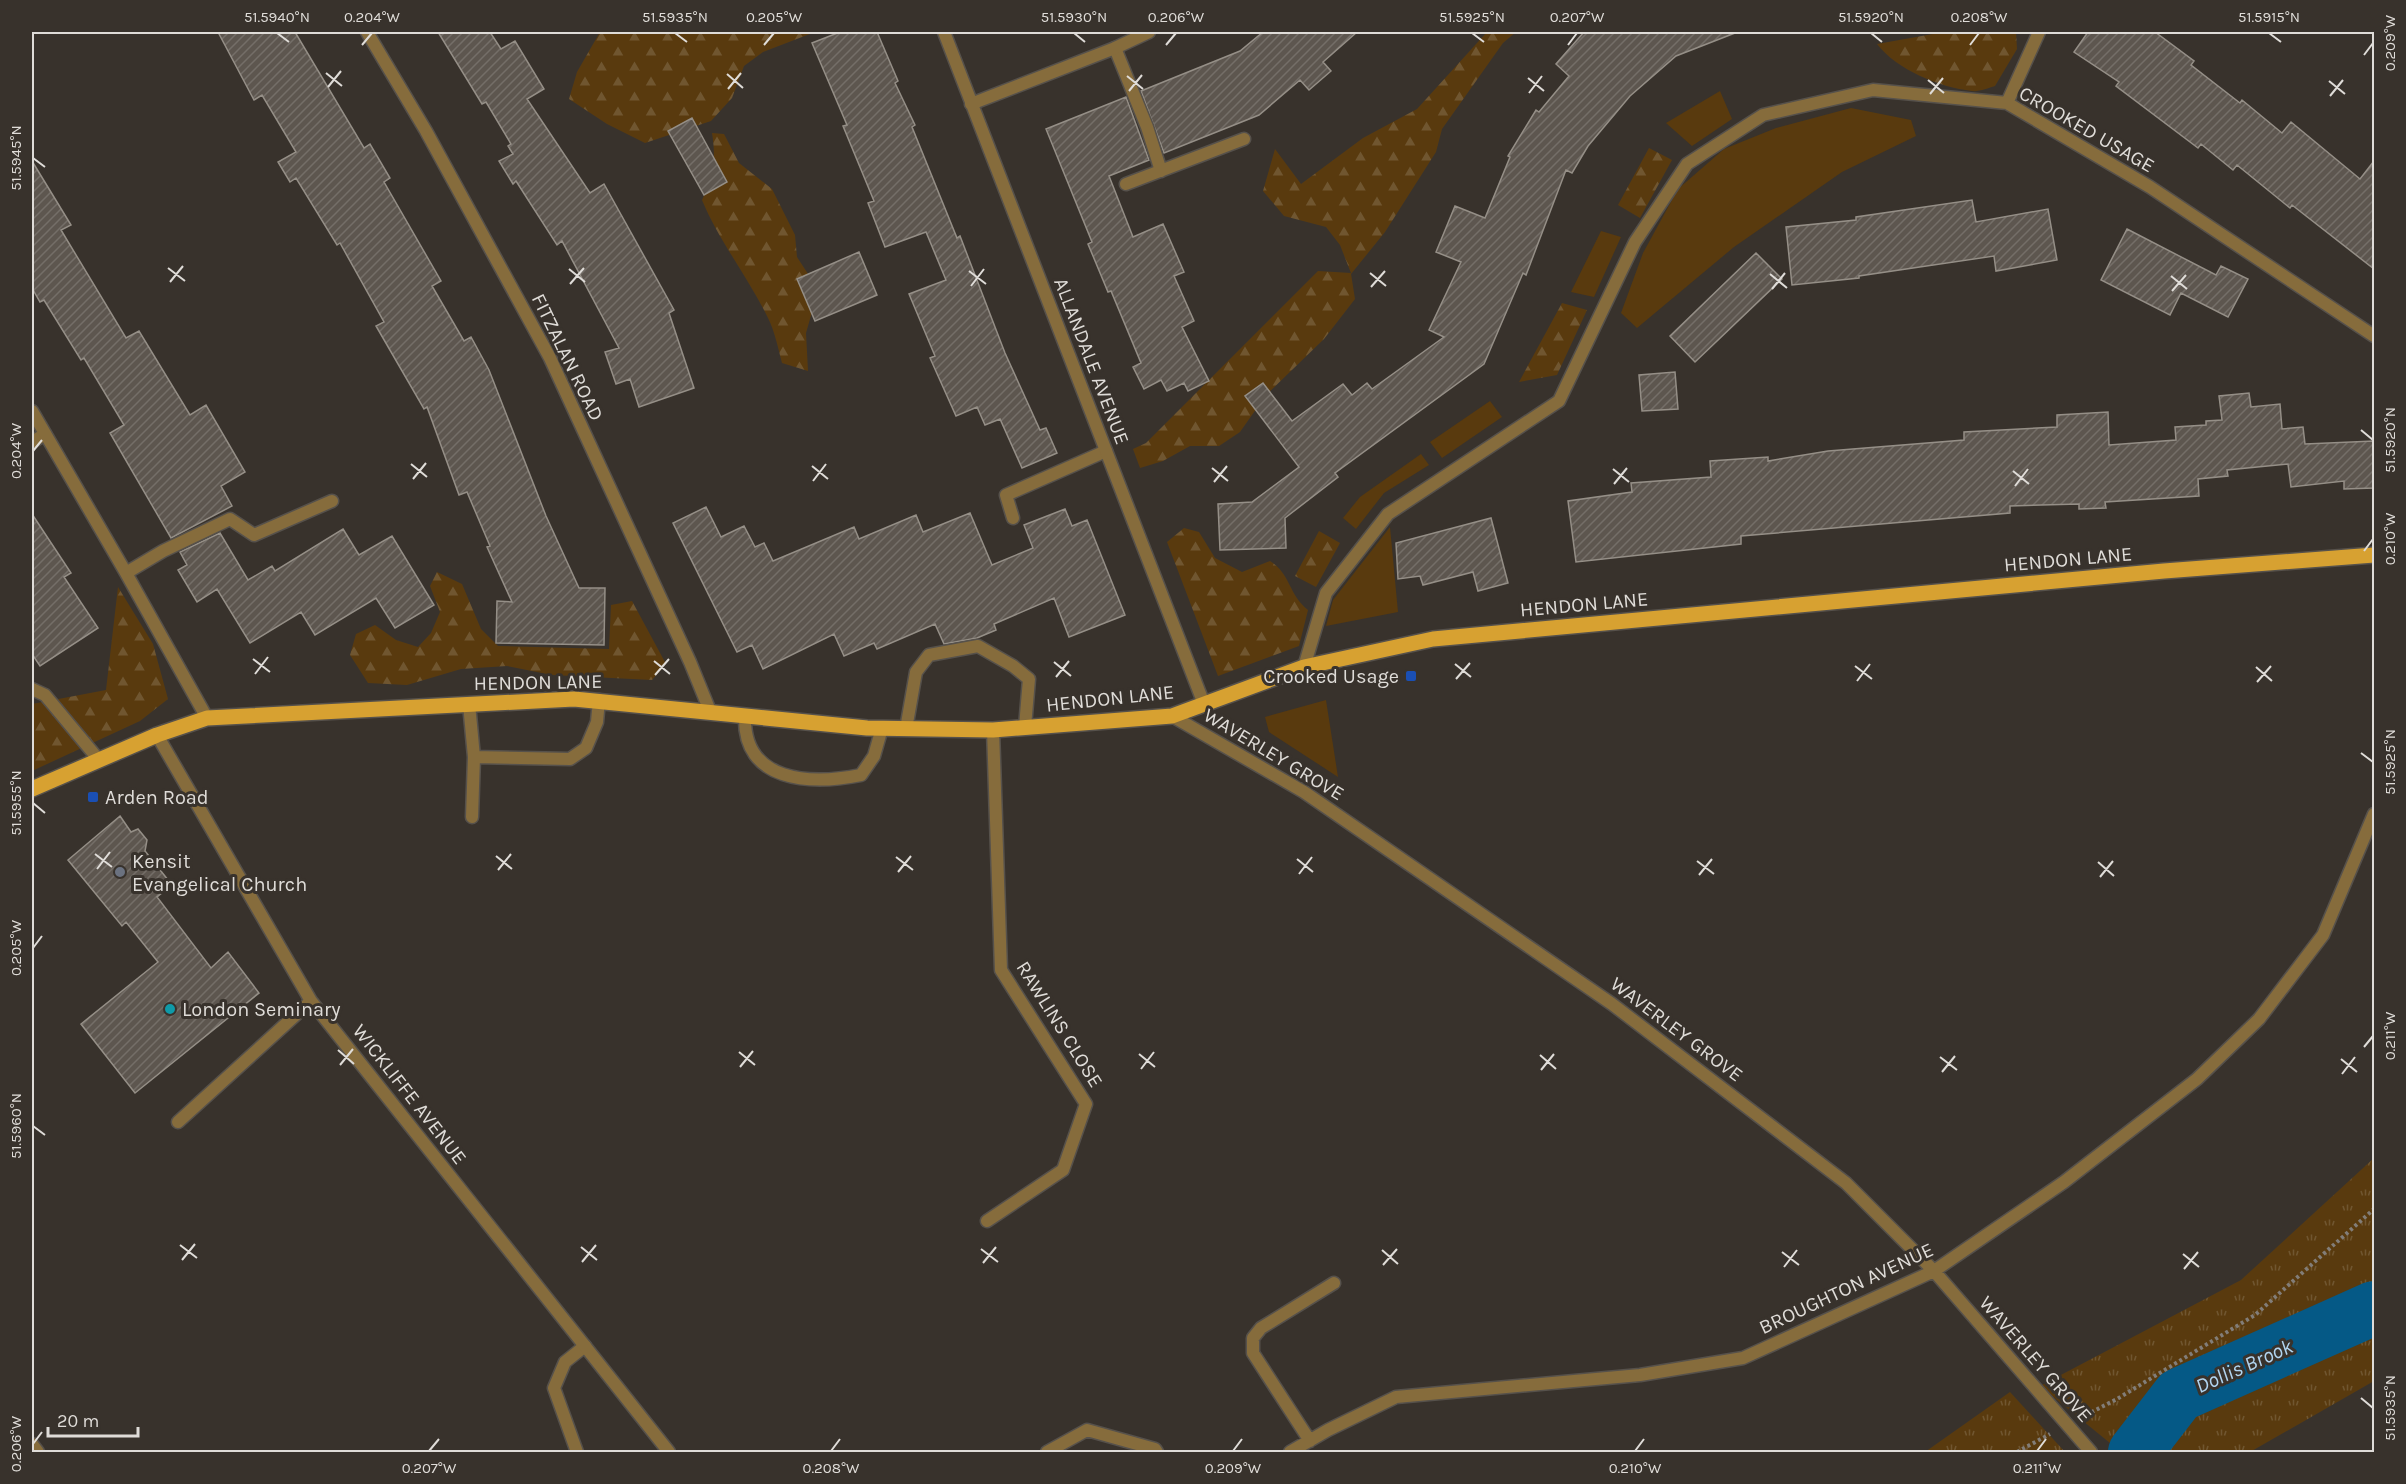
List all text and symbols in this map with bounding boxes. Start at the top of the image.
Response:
text: 51.5940°N [244,8,310,26]
text: 0.204°W [344,8,401,26]
text: 51.5935°N [642,8,708,26]
text: 0.205°W [746,8,803,26]
text: 51.5930°N [1041,8,1107,26]
text: 0.206°W [1148,8,1205,26]
text: 51.5925°N [1439,8,1505,26]
text: 0.207°W [1550,8,1605,26]
text: 51.5920°N [1838,8,1904,26]
text: 0.208°W [1951,8,2008,26]
text: 51.5915°N [2238,8,2300,26]
text: 0.209°W [2381,14,2399,71]
street label: CROOKED USAGE [2015,81,2159,178]
text: 51.5945°N [7,125,25,191]
street label: ALLANDALE AVENUE [1049,275,1134,448]
street label: FITZALAN ROAD [527,290,608,425]
text: 51.5920°N [2381,407,2399,473]
text: 0.204°W [7,422,25,479]
text: 0.210°W [2381,512,2399,565]
street label: HENDON LANE [2003,542,2133,577]
street label: HENDON LANE [1519,587,1649,622]
place label: Crooked Usage [1263,665,1399,688]
marker: Crooked Usage [1404,669,1418,683]
street label: HENDON LANE [474,670,602,695]
street label: HENDON LANE [1045,680,1175,717]
street label: WAVERLEY GROVE [1199,703,1348,805]
text: 51.5925°N [2381,729,2399,795]
text: 51.5955°N [7,770,25,836]
place label: Arden Road [105,786,209,809]
marker: Arden Road [86,790,100,804]
place label: Kensit Evangelical Church [132,850,307,896]
marker: Kensit Evangelical Church [113,865,127,879]
text: 0.205°W [7,919,25,976]
street label: RAWLINS CLOSE [1012,957,1108,1092]
street label: WAVERLEY GROVE [1606,972,1747,1087]
place label: London Seminary [182,998,341,1021]
marker: London Seminary [163,1002,177,1016]
text: 0.211°W [2381,1011,2399,1060]
street label: WICKLIFFE AVENUE [348,1020,471,1169]
text: 51.5960°N [7,1093,25,1159]
street label: BROUGHTON AVENUE [1755,1238,1937,1339]
street label: WAVERLEY GROVE [1975,1292,2097,1427]
water label: Dollis Brook [2192,1334,2297,1398]
text: 51.5935°N [2381,1375,2399,1441]
scale bar [48,1400,138,1438]
text: 20 m [57,1410,99,1432]
text: 0.206°W [7,1415,25,1472]
text: 0.207°W [402,1459,457,1477]
text: 0.208°W [803,1459,860,1477]
text: 0.209°W [1205,1459,1262,1477]
text: 0.210°W [1609,1459,1662,1477]
text: 0.211°W [2013,1459,2062,1477]

